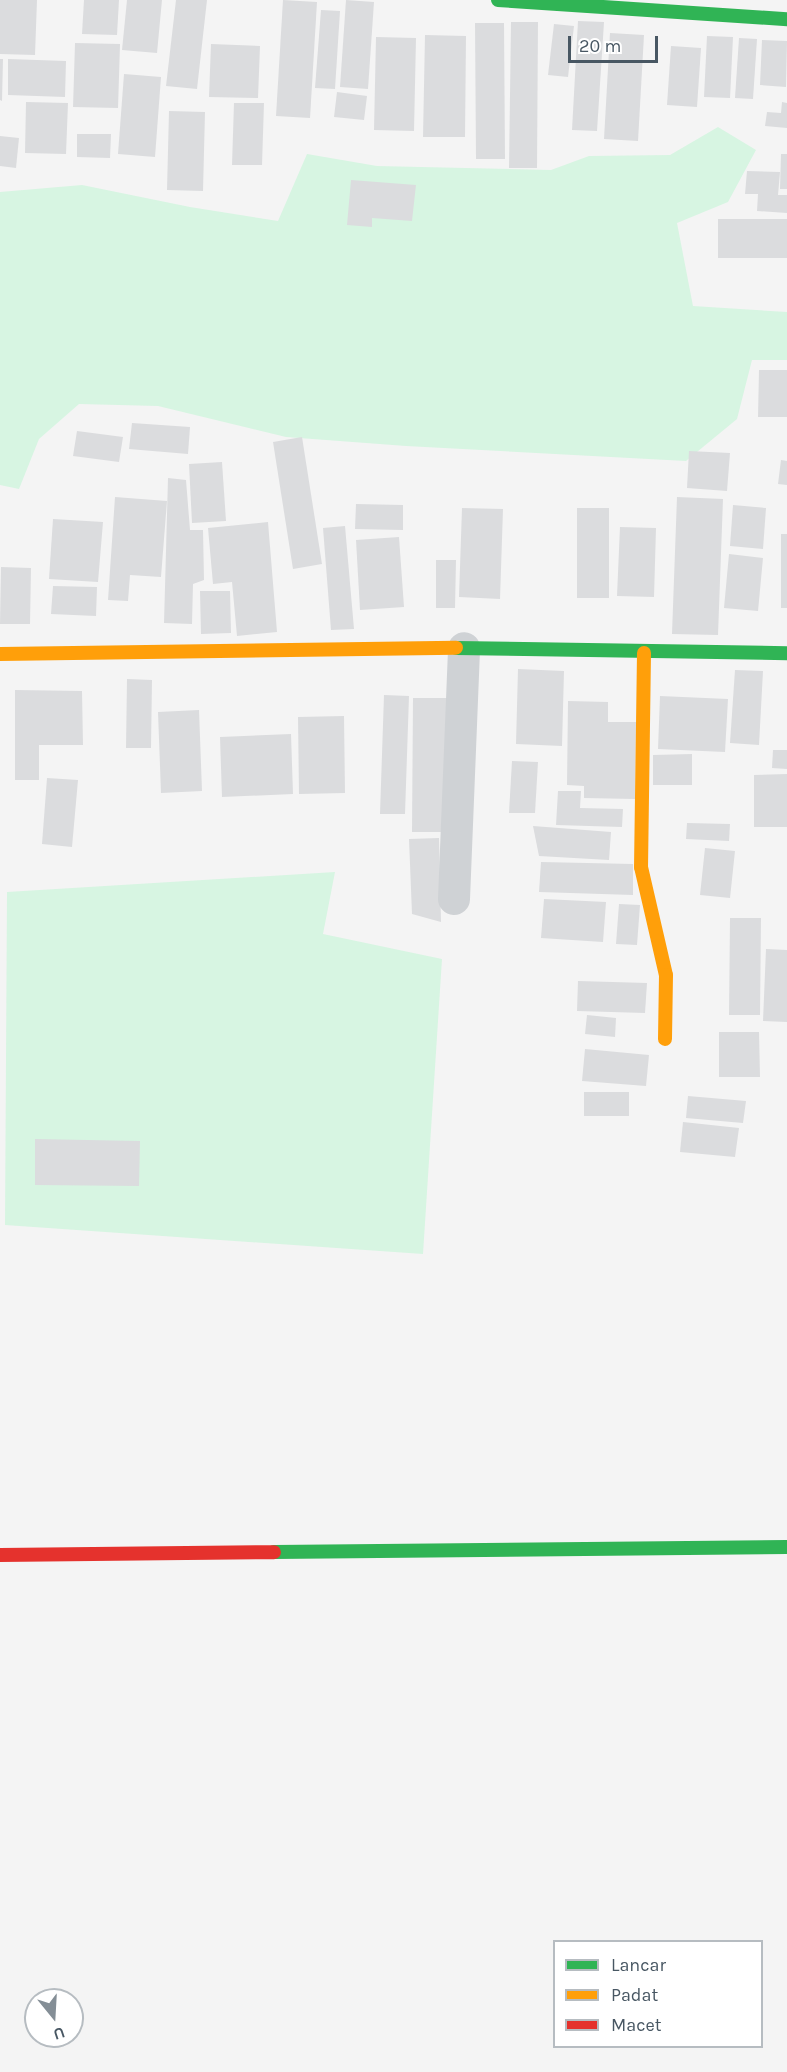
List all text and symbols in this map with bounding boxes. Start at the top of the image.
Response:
scale bar [571,24,661,62]
text: 20 m [579,35,621,57]
legend [553,1940,763,2048]
text: Lancar [611,1954,666,1976]
text: Padat [611,1984,658,2006]
north arrow [24,1988,84,2048]
text: Macet [611,2014,661,2036]
text: U [51,2023,67,2044]

